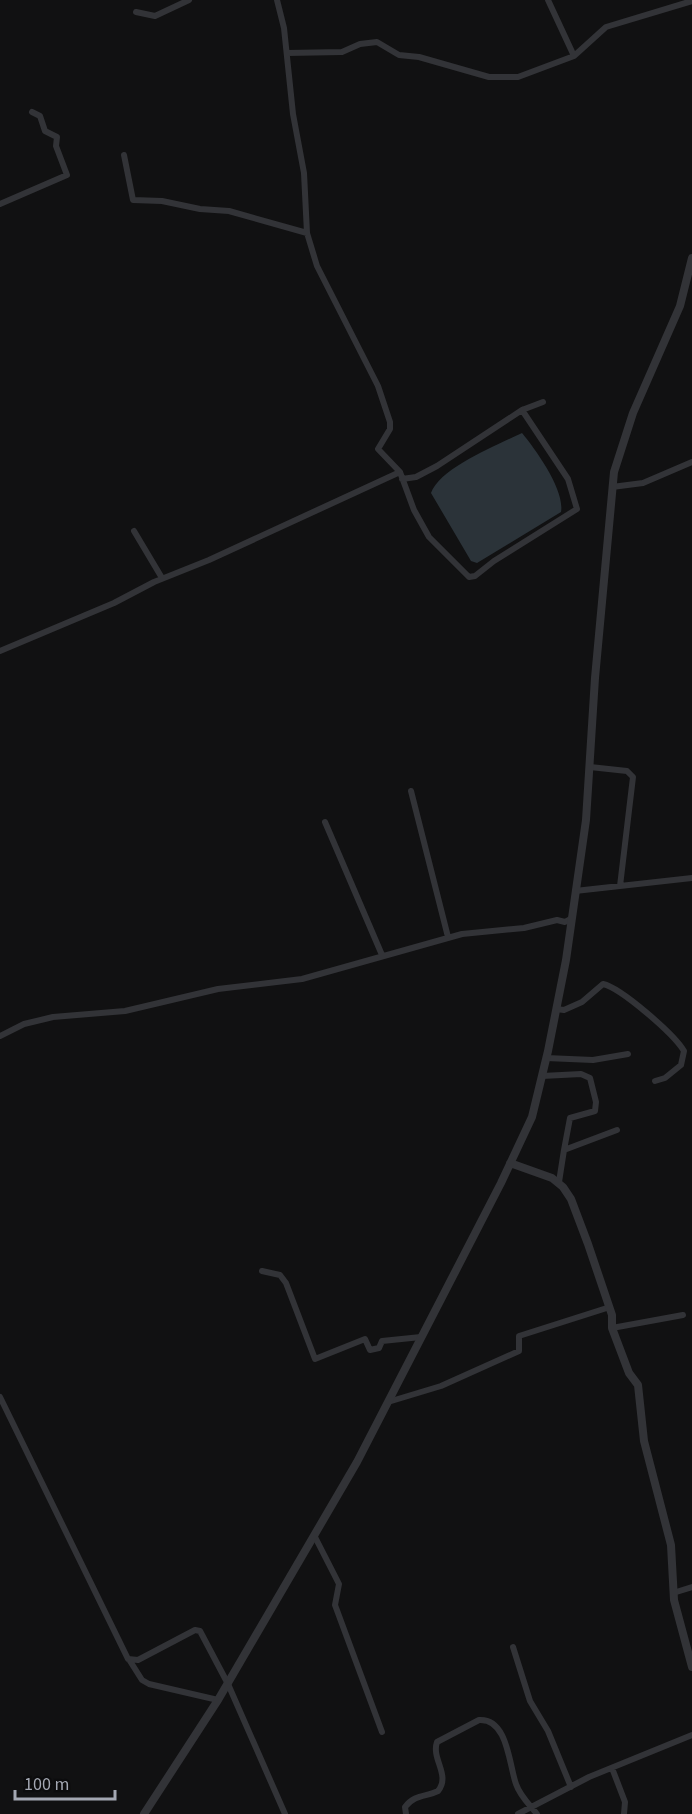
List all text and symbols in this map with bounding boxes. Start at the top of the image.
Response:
scale bar [15,1763,116,1801]
text: 100 m [24,1772,69,1797]

